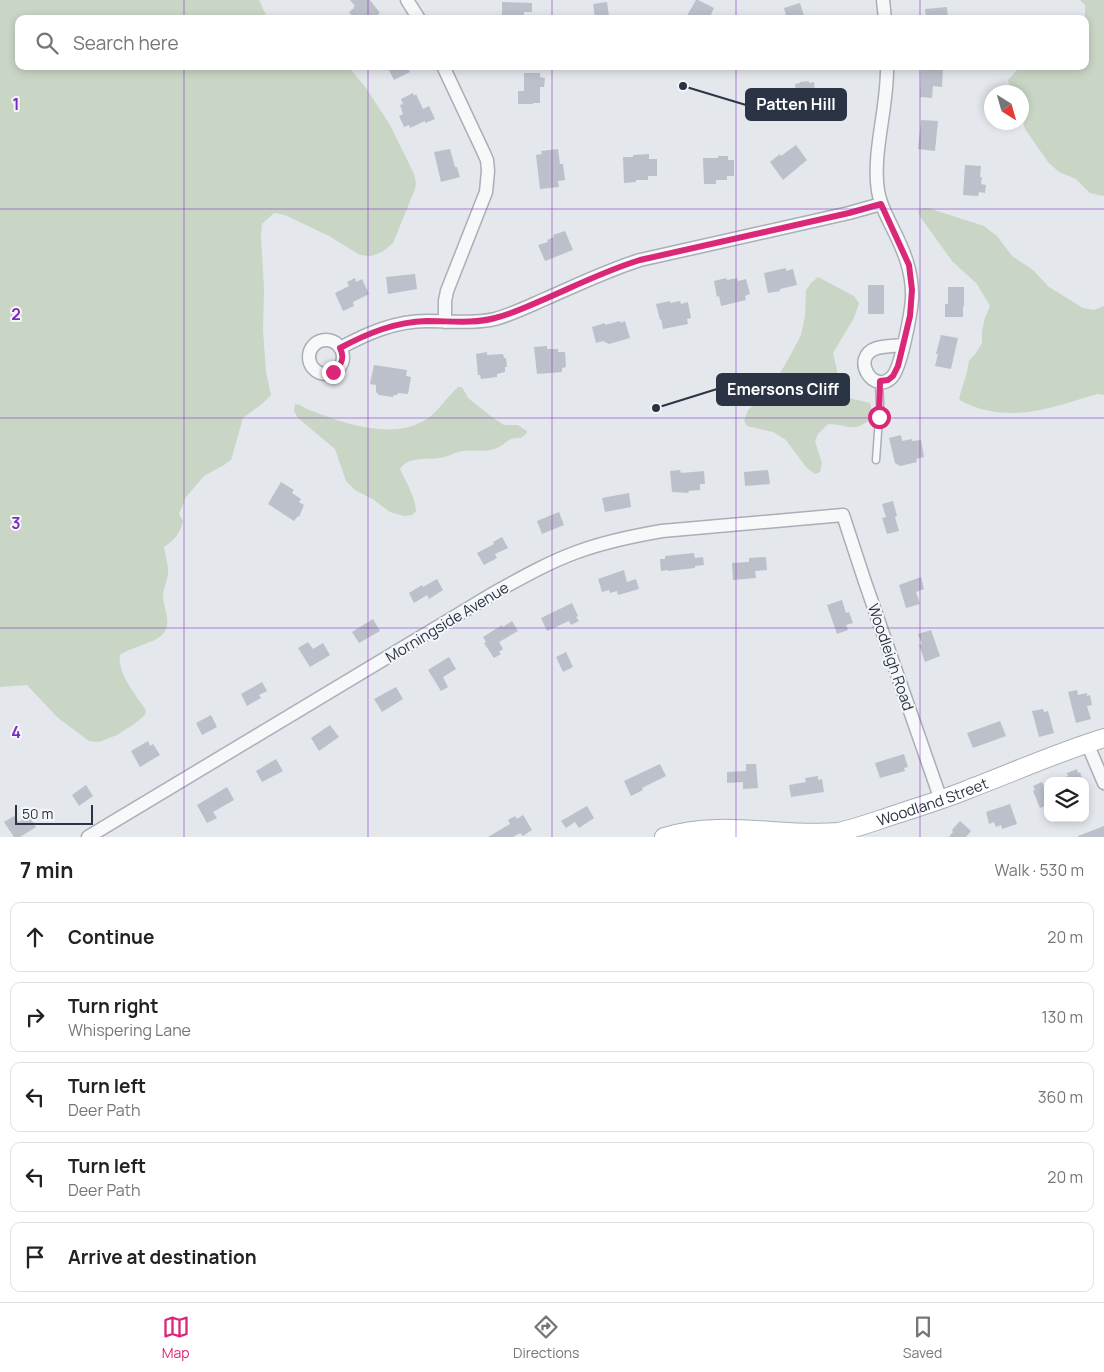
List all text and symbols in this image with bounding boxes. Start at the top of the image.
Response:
search box [15,15,1089,70]
icon: search [33,29,61,57]
text: Search here [73,30,179,56]
north arrow [984,85,1029,130]
callout: Patten Hill [746,89,846,120]
text: 1 [12,93,20,115]
text: Patten Hill [756,93,836,115]
text: 2 [11,303,21,325]
route end [322,361,345,384]
callout: Emersons Cliff [717,374,849,405]
text: Emersons Cliff [727,378,840,400]
route start [868,406,891,429]
text: 3 [11,512,21,534]
street label: Morningside Avenue [381,577,513,667]
street label: Woodleigh Road [863,601,919,713]
text: 4 [11,721,21,743]
street label: Woodland Street [874,772,991,830]
map controls [1044,777,1089,822]
button: layers [1044,777,1089,822]
scale bar [15,802,92,825]
text: 50 m [22,804,53,823]
text: 7 min [20,856,73,884]
text: Walk · 530 m [995,859,1084,881]
icon: ahead [21,923,49,951]
text: Continue [68,924,154,950]
text: 20 m [1047,926,1083,948]
text: Turn right [68,993,158,1019]
icon: right [21,1003,49,1031]
text: 130 m [1041,1006,1083,1028]
text: Whispering Lane [68,1019,191,1041]
text: Turn left [68,1073,146,1099]
icon: left [21,1083,49,1111]
text: 360 m [1038,1086,1083,1108]
text: Deer Path [68,1099,141,1121]
text: Turn left [68,1153,146,1179]
icon: left [21,1163,49,1191]
text: 20 m [1047,1166,1083,1188]
text: Deer Path [68,1179,141,1201]
icon: arrive [21,1243,49,1271]
text: Arrive at destination [68,1244,257,1270]
tab: Map [162,1313,190,1362]
tab: Directions [513,1313,579,1362]
tab: Saved [903,1313,942,1362]

